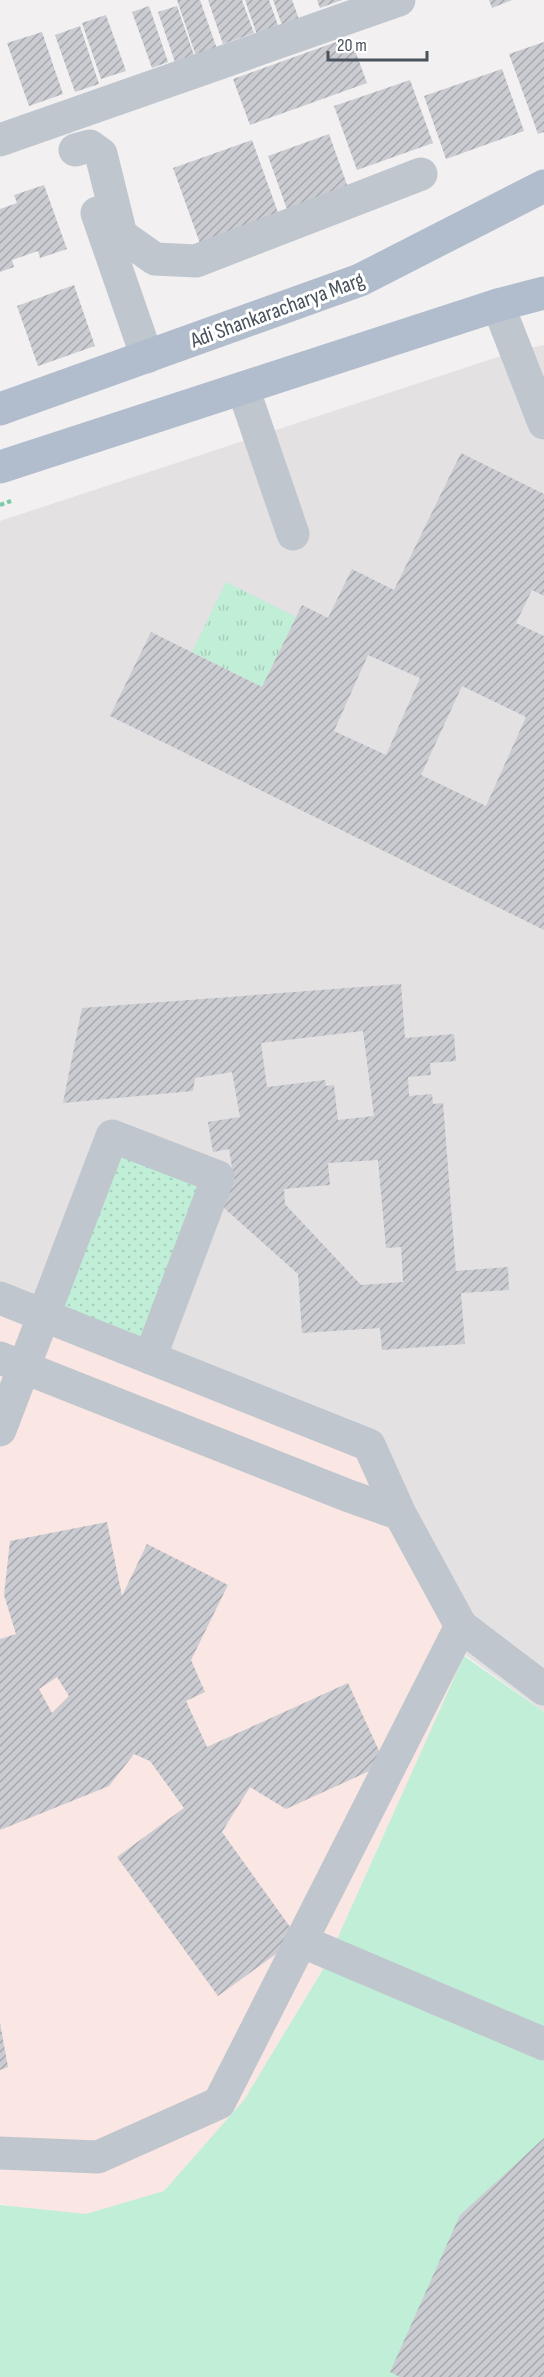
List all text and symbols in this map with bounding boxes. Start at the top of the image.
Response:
scale bar [328,24,427,62]
text: 20 m [337,35,367,56]
street label: Adi Shankaracharya Marg [186,266,368,355]

